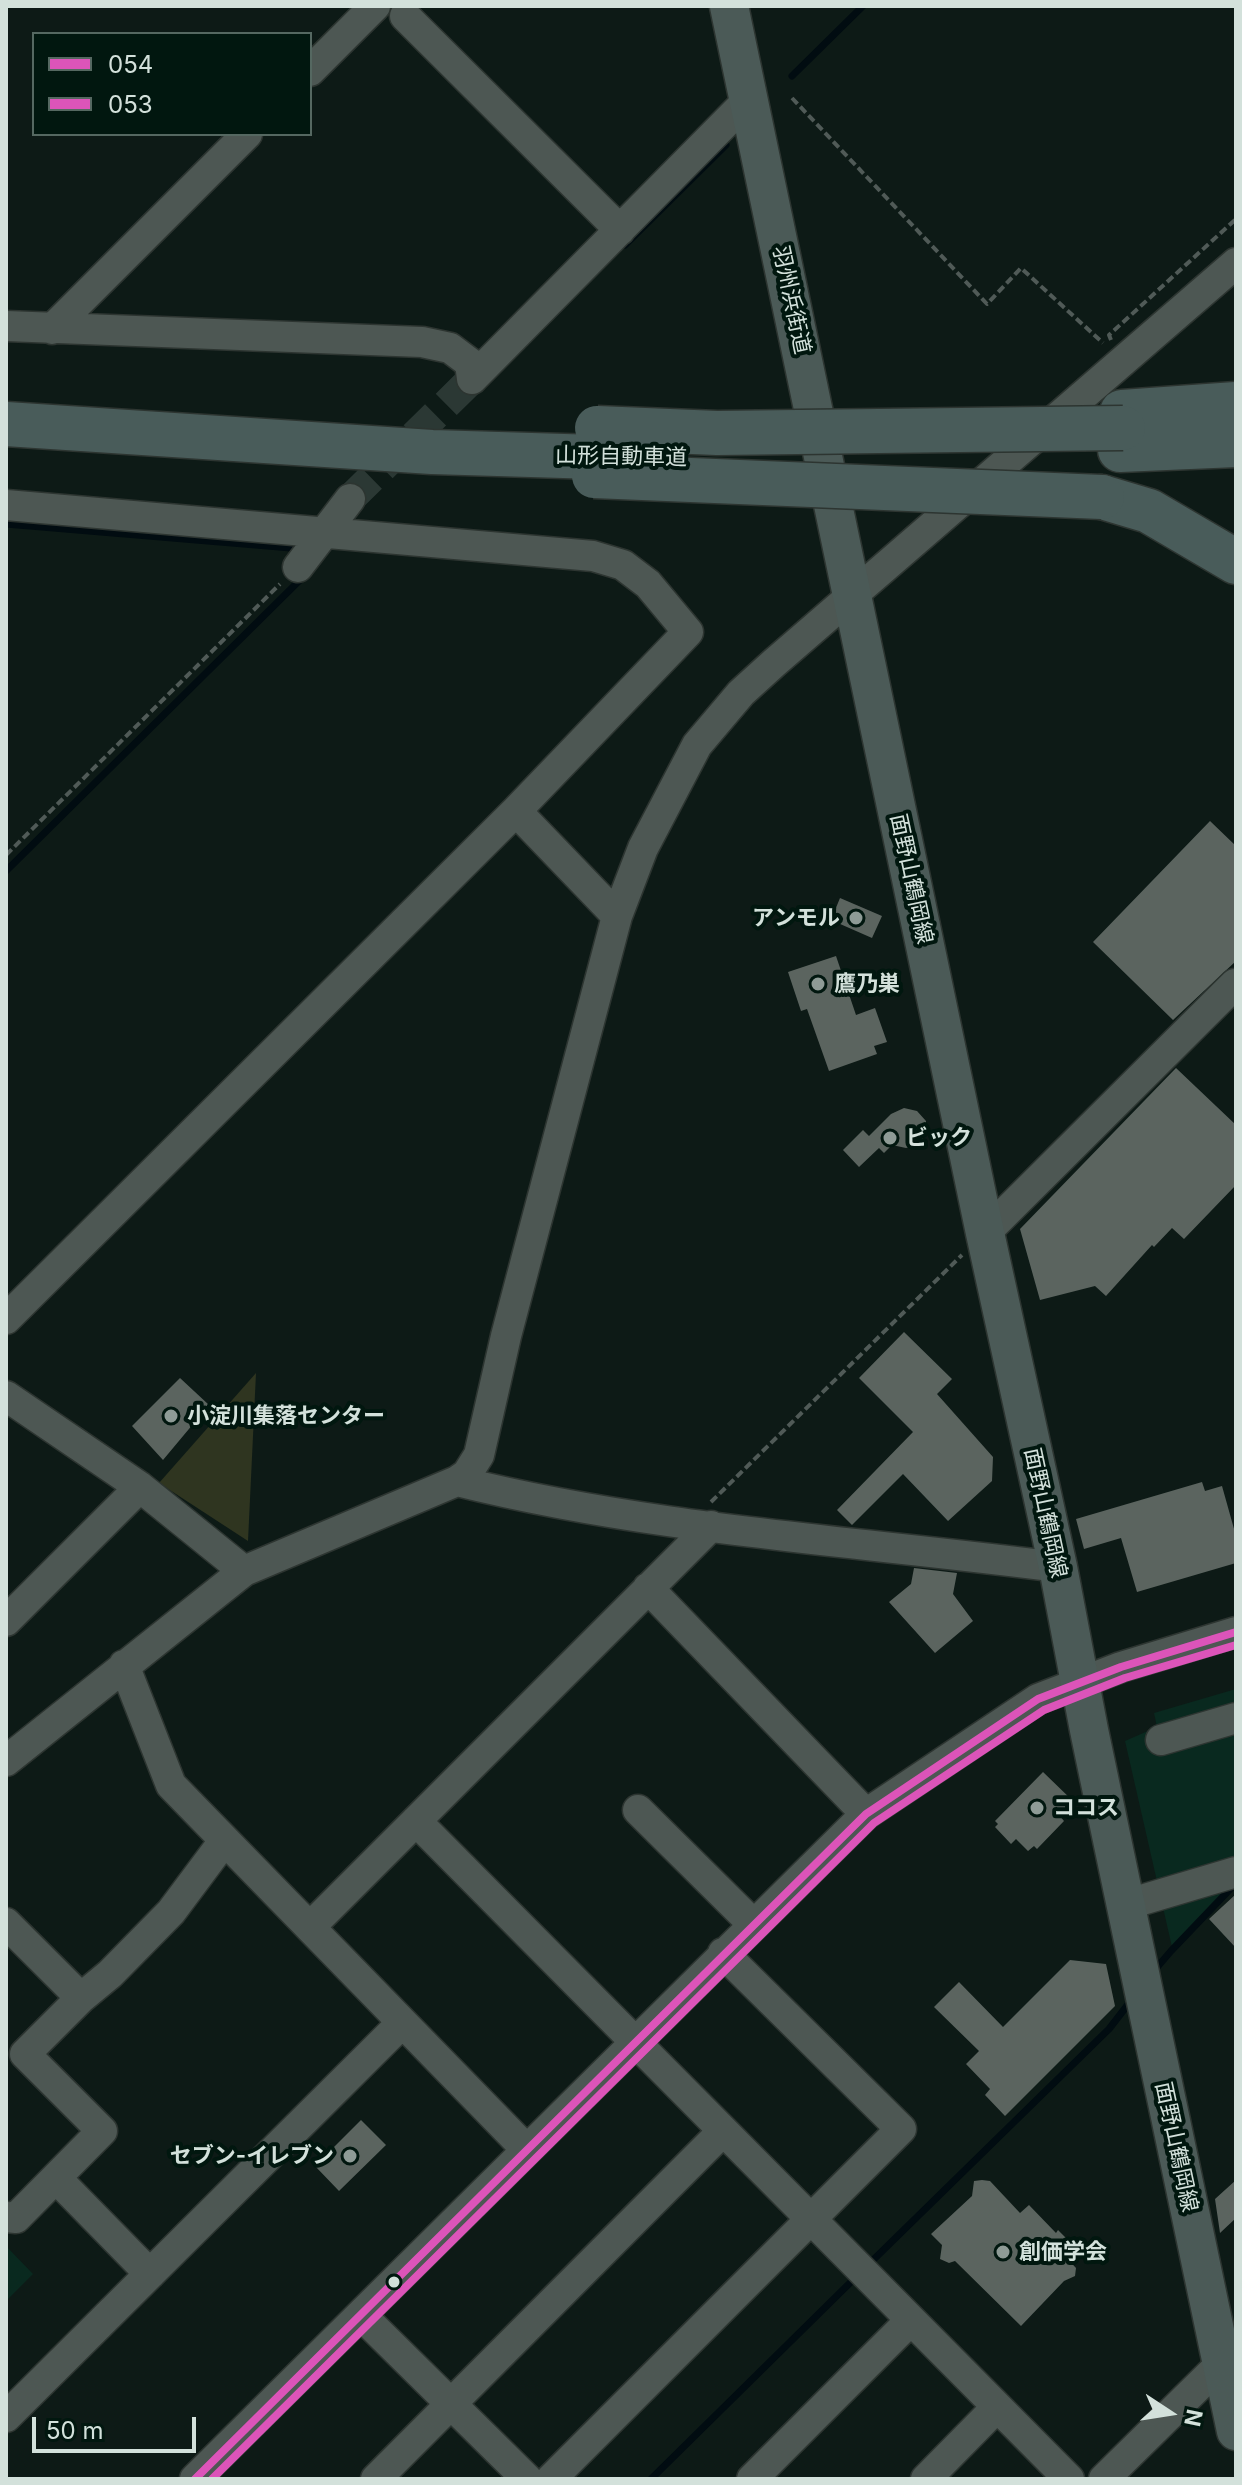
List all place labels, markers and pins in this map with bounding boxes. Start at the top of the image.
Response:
place label: アンモル [752,905,840,931]
marker: アンモル [847,909,865,927]
place label: 鷹乃巣 [834,971,900,997]
marker: 鷹乃巣 [809,975,827,993]
place label: ビック [906,1125,972,1151]
marker: ビック [881,1129,899,1147]
place label: 小淀川集落センター [187,1403,385,1429]
marker: 小淀川集落センター [162,1407,180,1425]
place label: ココス [1053,1795,1119,1821]
marker: ココス [1028,1799,1046,1817]
place label: セブン-イレブン [170,2143,334,2169]
marker: セブン-イレブン [341,2147,359,2165]
place label: 創価学会 [1019,2239,1107,2265]
marker: 創価学会 [994,2243,1012,2261]
unlabelled marker [386,2274,402,2290]

